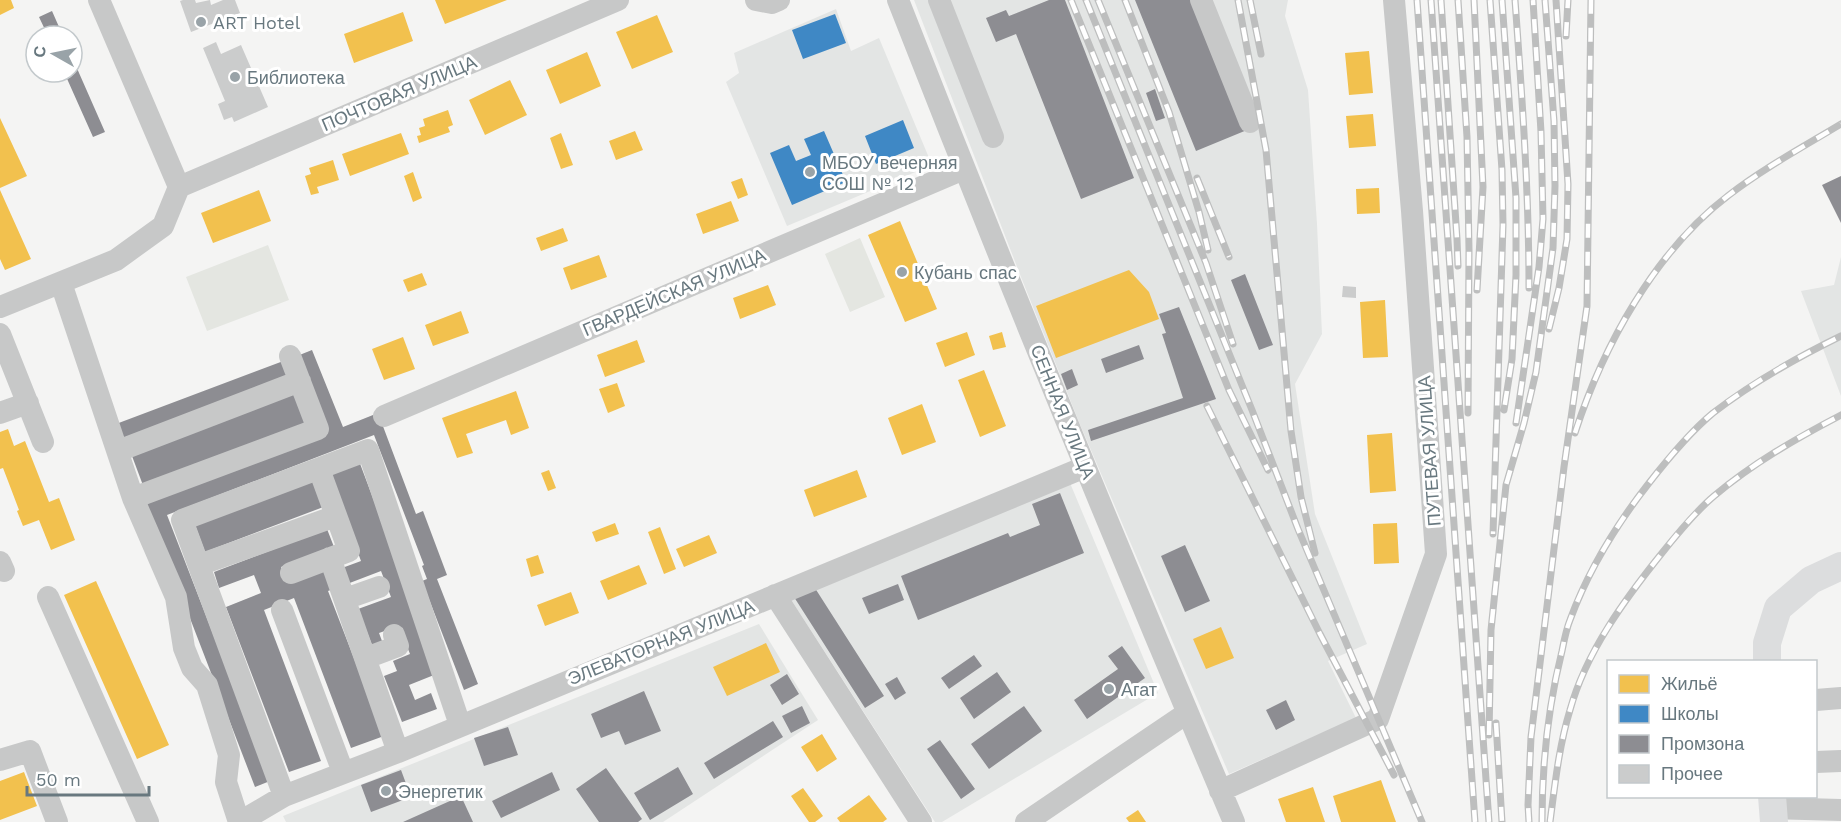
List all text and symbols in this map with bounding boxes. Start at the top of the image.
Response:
place label: ART Hotel [213,12,301,33]
marker: ART Hotel [194,15,208,29]
north arrow [24,24,84,84]
text: С [29,44,50,59]
street label: ПОЧТОВАЯ УЛИЦА [318,51,480,135]
place label: Библиотека [247,67,346,88]
marker: Библиотека [228,70,242,84]
place label: МБОУ вечерняя СОШ № 12 [822,152,957,194]
marker: МБОУ вечерняя СОШ № 12 [803,165,817,179]
street label: ГВАРДЕЙСКАЯ УЛИЦА [579,244,769,340]
place label: Кубань спас [914,262,1017,283]
marker: Кубань спас [895,265,909,279]
street label: СЕННАЯ УЛИЦА [1026,342,1100,482]
street label: ПУТЕВАЯ УЛИЦА [1413,375,1445,527]
street label: ЭЛЕВАТОРНАЯ УЛИЦА [565,595,757,689]
legend [1607,660,1817,798]
text: Жильё [1661,673,1718,694]
place label: Агат [1121,679,1157,700]
marker: Агат [1102,682,1116,696]
text: Школы [1661,703,1719,724]
text: Промзона [1661,733,1745,754]
scale bar [27,759,148,797]
text: Прочее [1661,763,1723,784]
text: 50 m [36,769,81,790]
place label: Энергетик [398,781,483,802]
marker: Энергетик [379,784,393,798]

